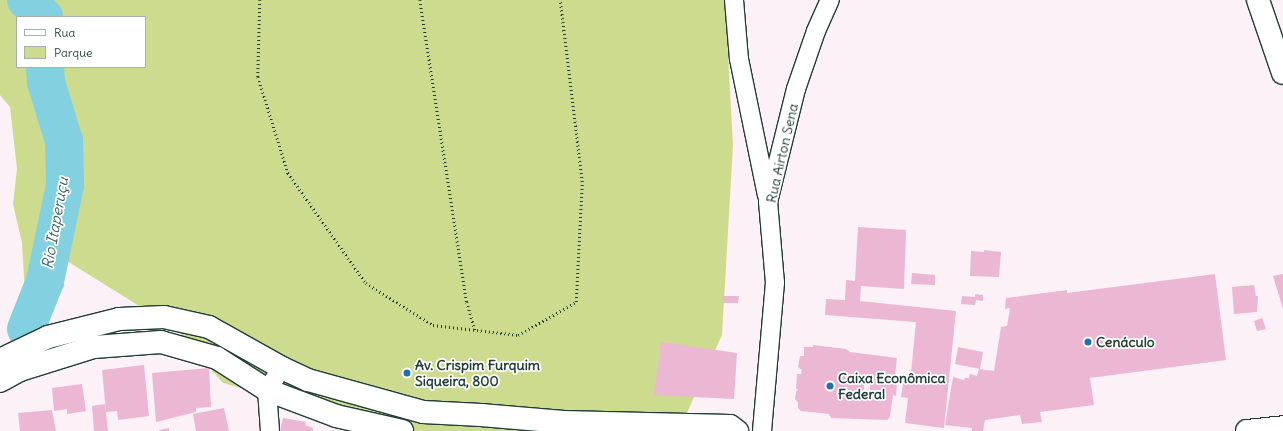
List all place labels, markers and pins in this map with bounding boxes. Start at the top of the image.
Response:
place label: Cenáculo [1096,334,1155,350]
marker: Cenáculo [1083,337,1093,347]
place label: Av. Crispim Furquim Siqueira, 800 [415,357,540,390]
marker: Av. Crispim Furquim Siqueira, 800 [402,368,412,378]
place label: Caixa Econômica Federal [838,370,945,402]
marker: Caixa Econômica Federal [825,381,835,391]

